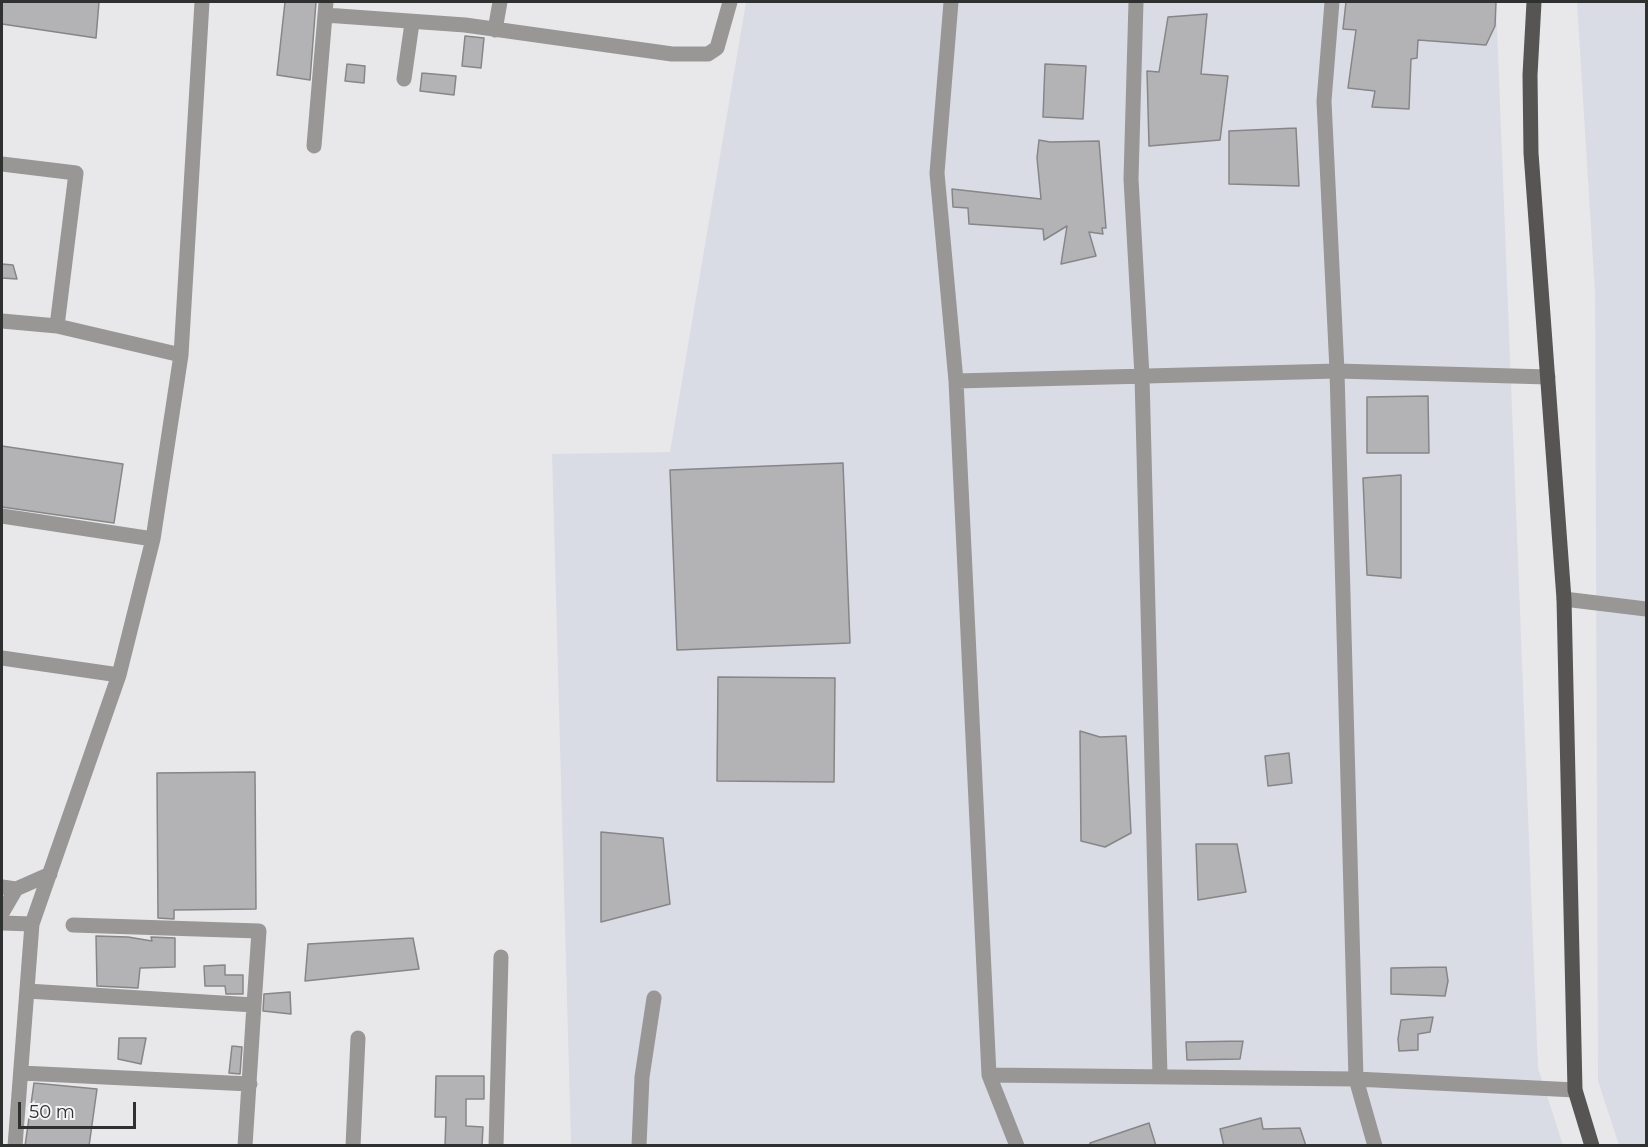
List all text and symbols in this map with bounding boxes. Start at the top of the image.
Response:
scale bar [21,1090,140,1128]
text: 50 m [29,1101,75,1123]

